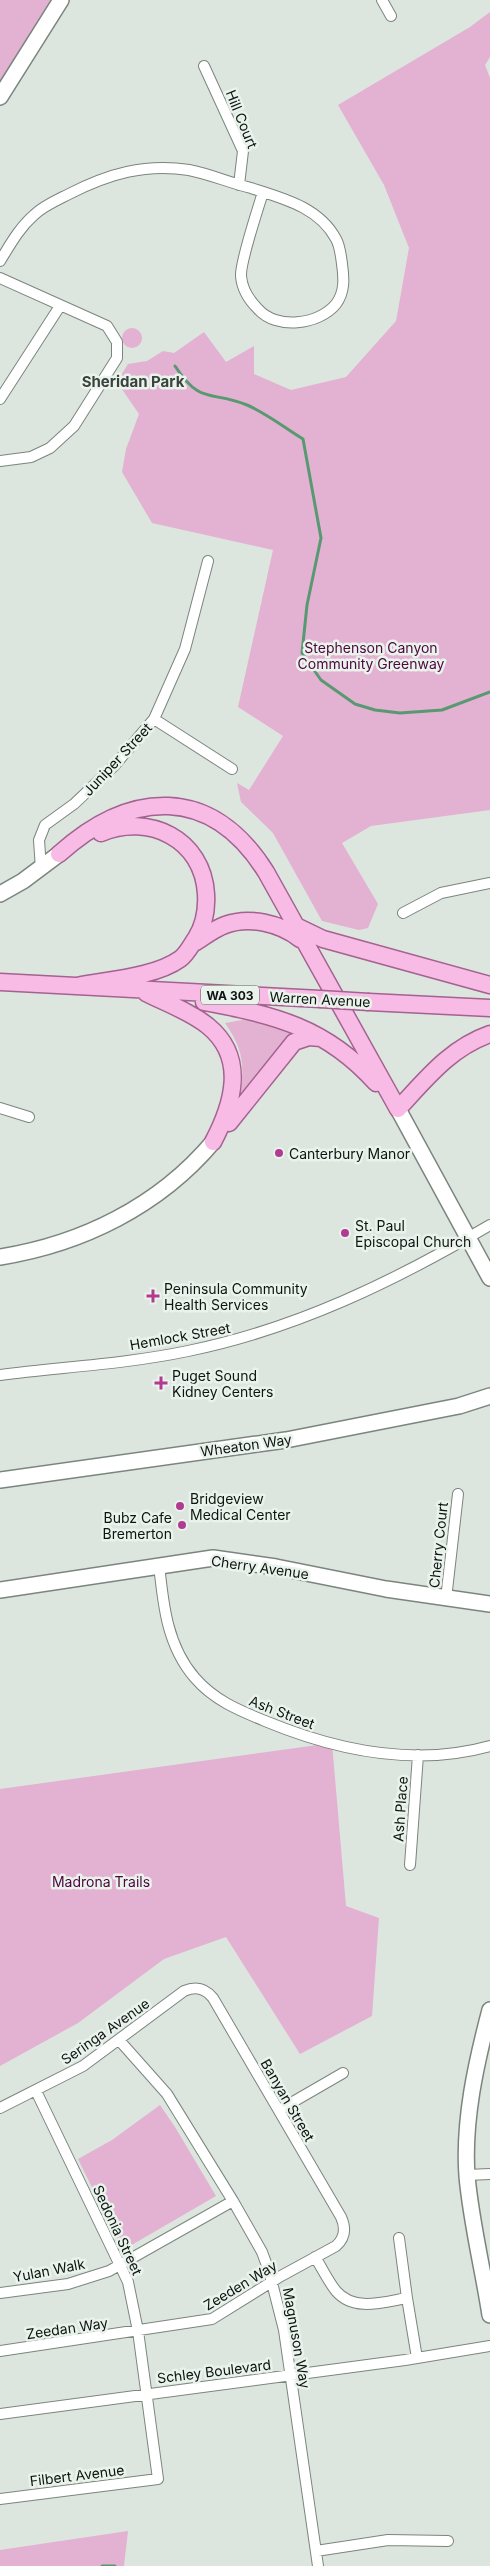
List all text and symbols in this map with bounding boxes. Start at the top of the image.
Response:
street label: Hill Court [223,87,262,151]
district label: Sheridan Park [82,372,185,391]
park label: Stephenson Canyon Community Greenway [298,639,445,672]
street label: Juniper Street [79,719,155,799]
road number: WA 303 [201,986,259,1004]
street label: Warren Avenue [269,988,371,1010]
place label: Canterbury Manor [289,1145,410,1162]
marker: Canterbury Manor [273,1147,285,1159]
place label: St. Paul Episcopal Church [355,1217,471,1250]
marker: St. Paul Episcopal Church [339,1227,351,1239]
place label: Peninsula Community Health Services [164,1280,308,1313]
marker: Peninsula Community Health Services [146,1289,160,1303]
street label: Hemlock Street [128,1319,232,1353]
place label: Puget Sound Kidney Centers [172,1367,273,1400]
marker: Puget Sound Kidney Centers [154,1376,168,1390]
street label: Wheaton Way [199,1430,293,1460]
place label: Bridgeview Medical Center [190,1490,291,1523]
marker: Bridgeview Medical Center [174,1500,186,1512]
street label: Cherry Court [425,1501,451,1589]
place label: Bubz Cafe Bremerton [103,1509,172,1542]
marker: Bubz Cafe Bremerton [176,1519,188,1531]
street label: Cherry Avenue [210,1552,310,1582]
street label: Ash Street [247,1692,318,1732]
street label: Ash Place [389,1776,411,1842]
park label: Madrona Trails [52,1873,150,1890]
street label: Seringa Avenue [58,1994,152,2068]
street label: Banyan Street [258,2056,319,2145]
street label: Sedonia Street [90,2182,146,2278]
street label: Yulan Walk [12,2255,87,2285]
street label: Zeeden Way [200,2256,280,2314]
street label: Magnuson Way [280,2286,314,2390]
street label: Zeedan Way [25,2314,109,2342]
street label: Schley Boulevard [156,2356,272,2386]
street label: Filbert Avenue [29,2461,125,2489]

